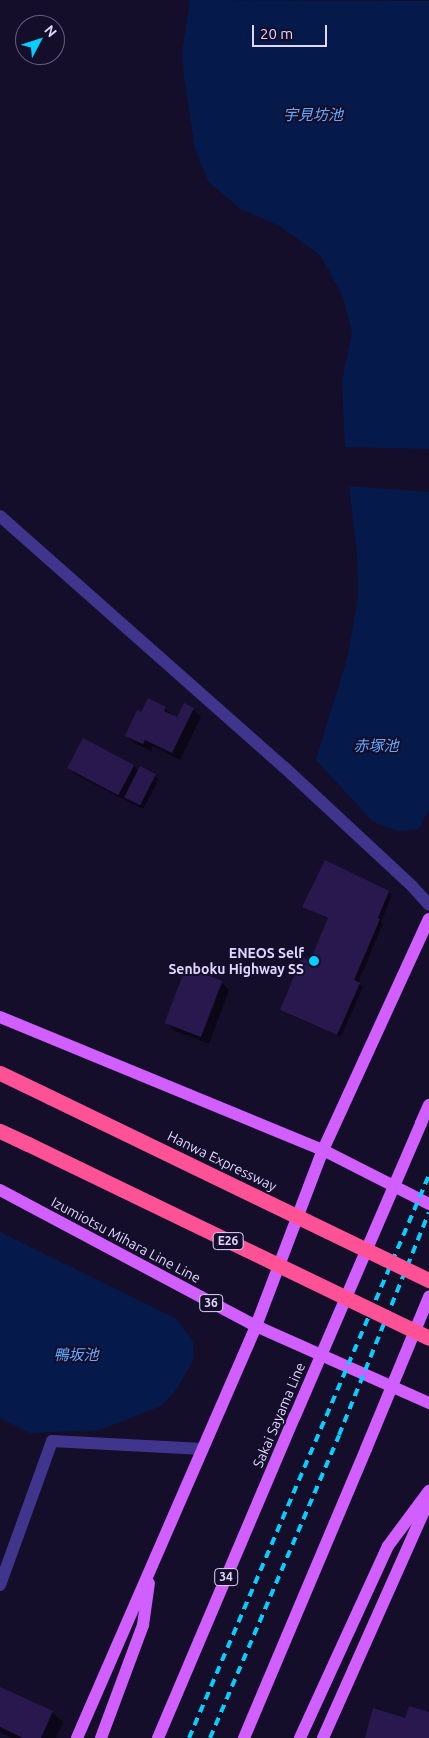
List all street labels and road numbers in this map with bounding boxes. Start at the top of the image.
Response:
street label: Hanwa Expressway [165,1127,279,1195]
street label: Izumiotsu Mihara Line Line [48,1193,204,1287]
road number: E26 [212,1232,244,1250]
road number: 36 [198,1294,224,1312]
street label: Sakai Sayama Line [249,1360,309,1470]
road number: 34 [214,1568,238,1586]

